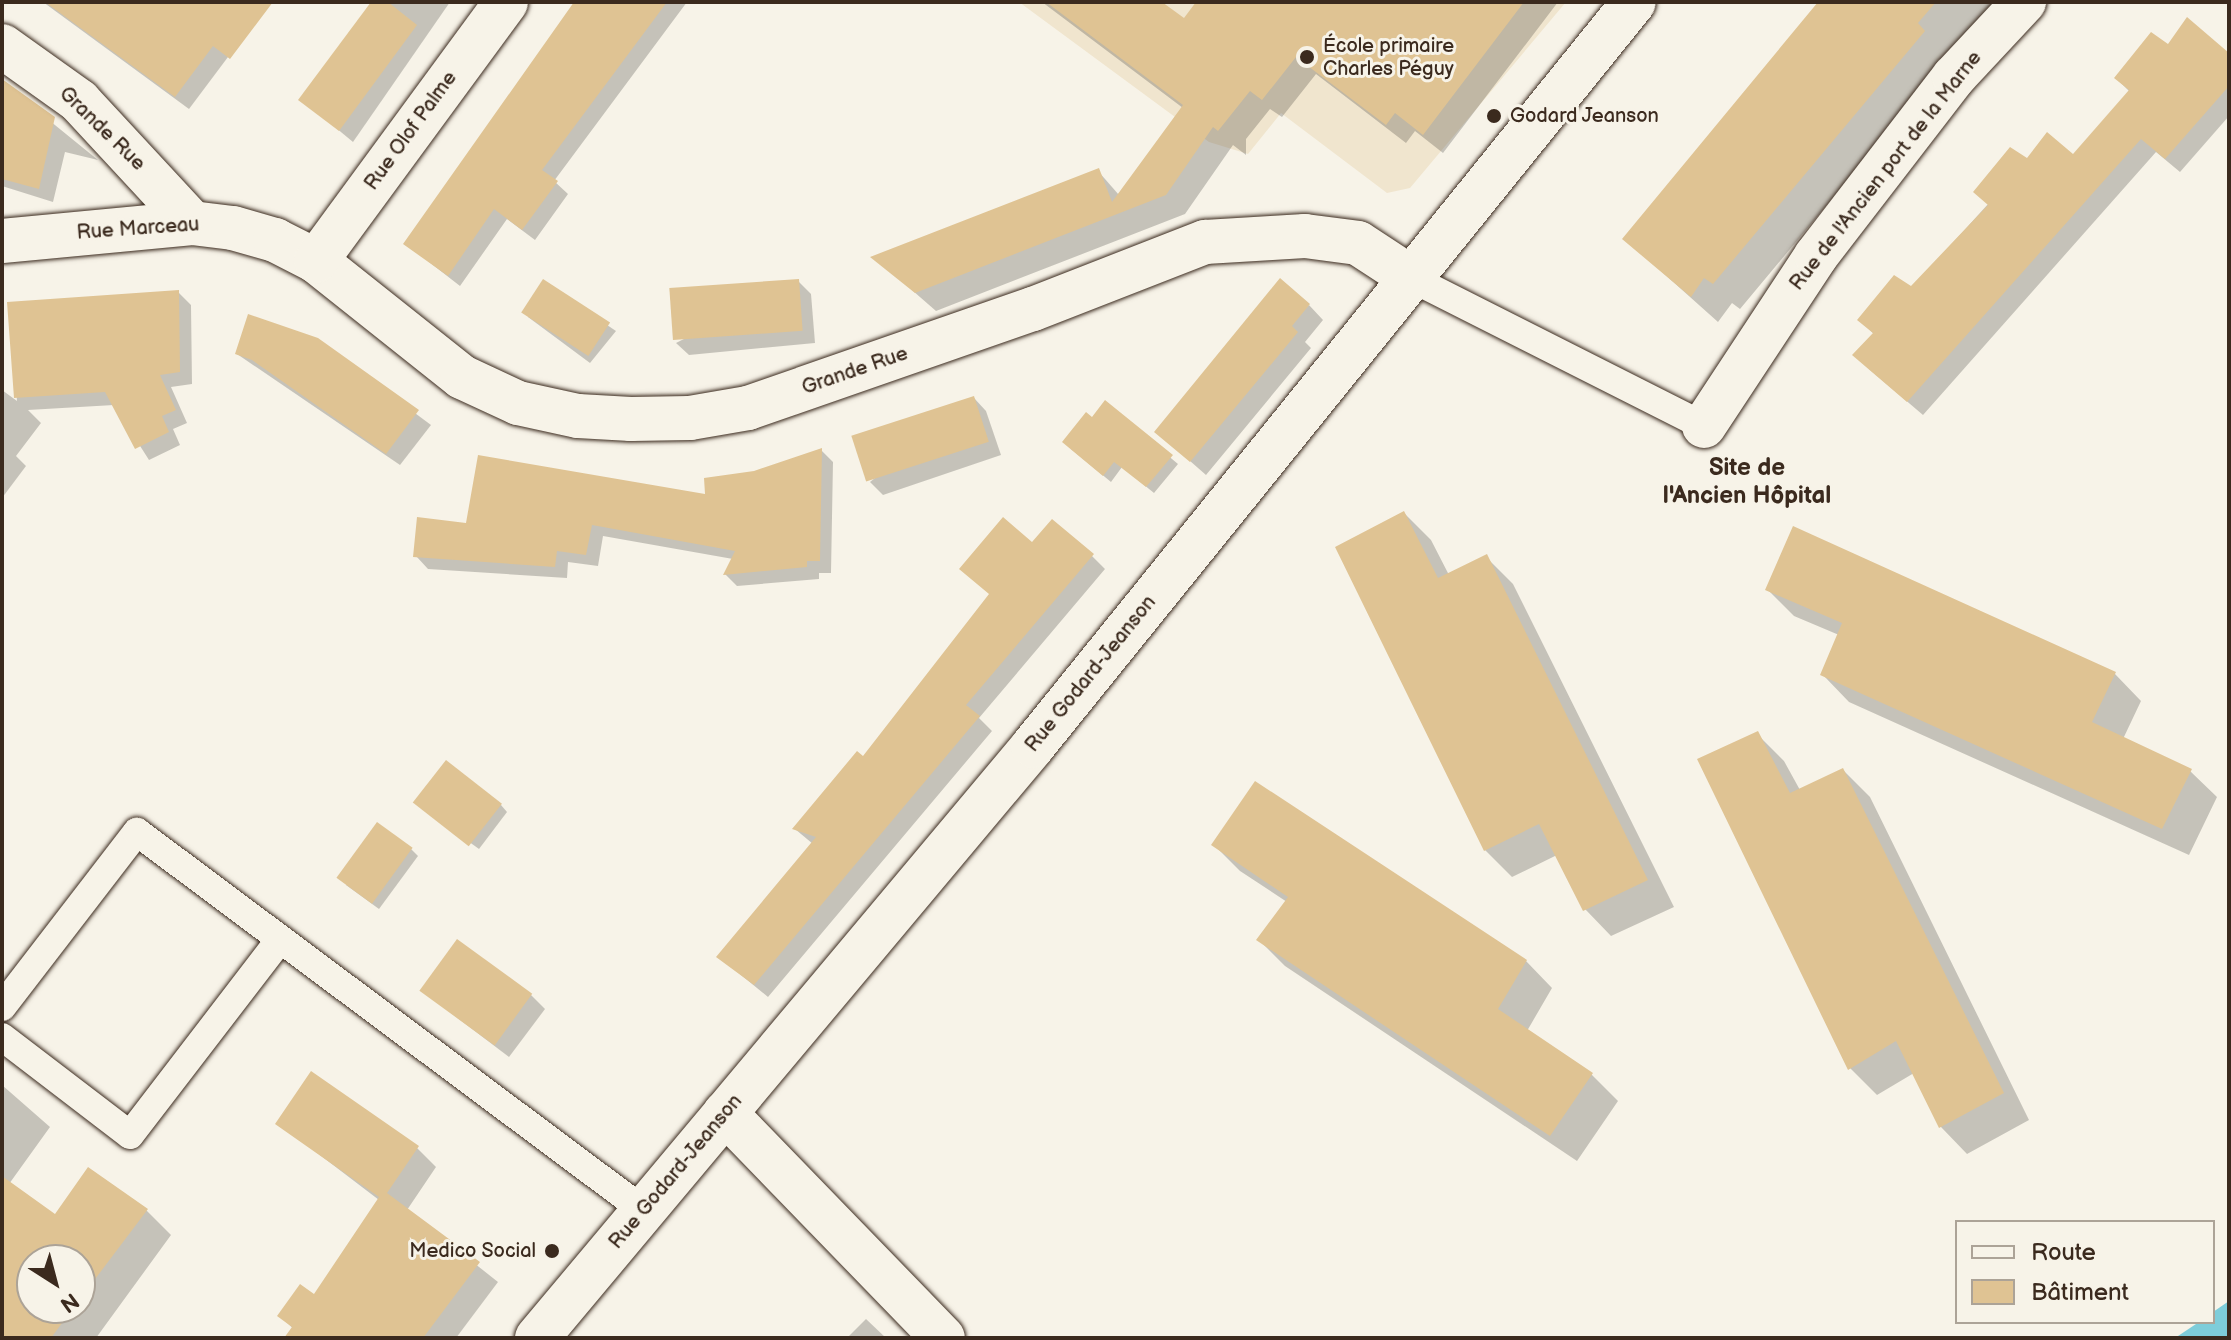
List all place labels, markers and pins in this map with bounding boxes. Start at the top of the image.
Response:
place label: École primaire Charles Péguy [1323,34,1454,81]
marker: École primaire Charles Péguy [1298,48,1316,66]
place label: Godard Jeanson [1510,104,1660,128]
marker: Godard Jeanson [1485,107,1503,125]
place label: Medico Social [409,1239,536,1263]
marker: Medico Social [543,1242,561,1260]

